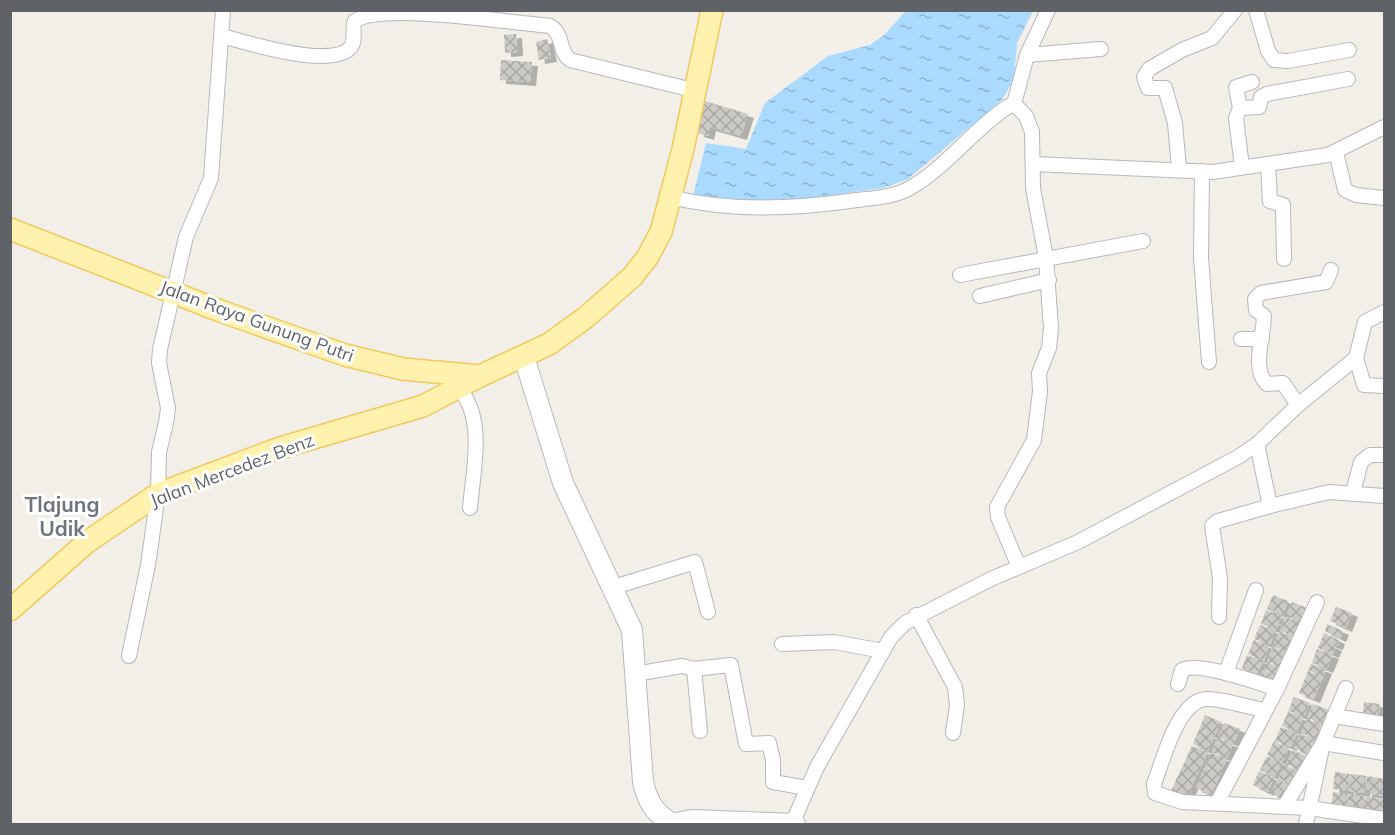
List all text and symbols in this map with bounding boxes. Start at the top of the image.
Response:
street label: Jalan Raya Gunung Putri [157,275,357,367]
street label: Jalan Mercedez Benz [147,428,317,512]
district label: Tlajung Udik [24,491,100,541]

